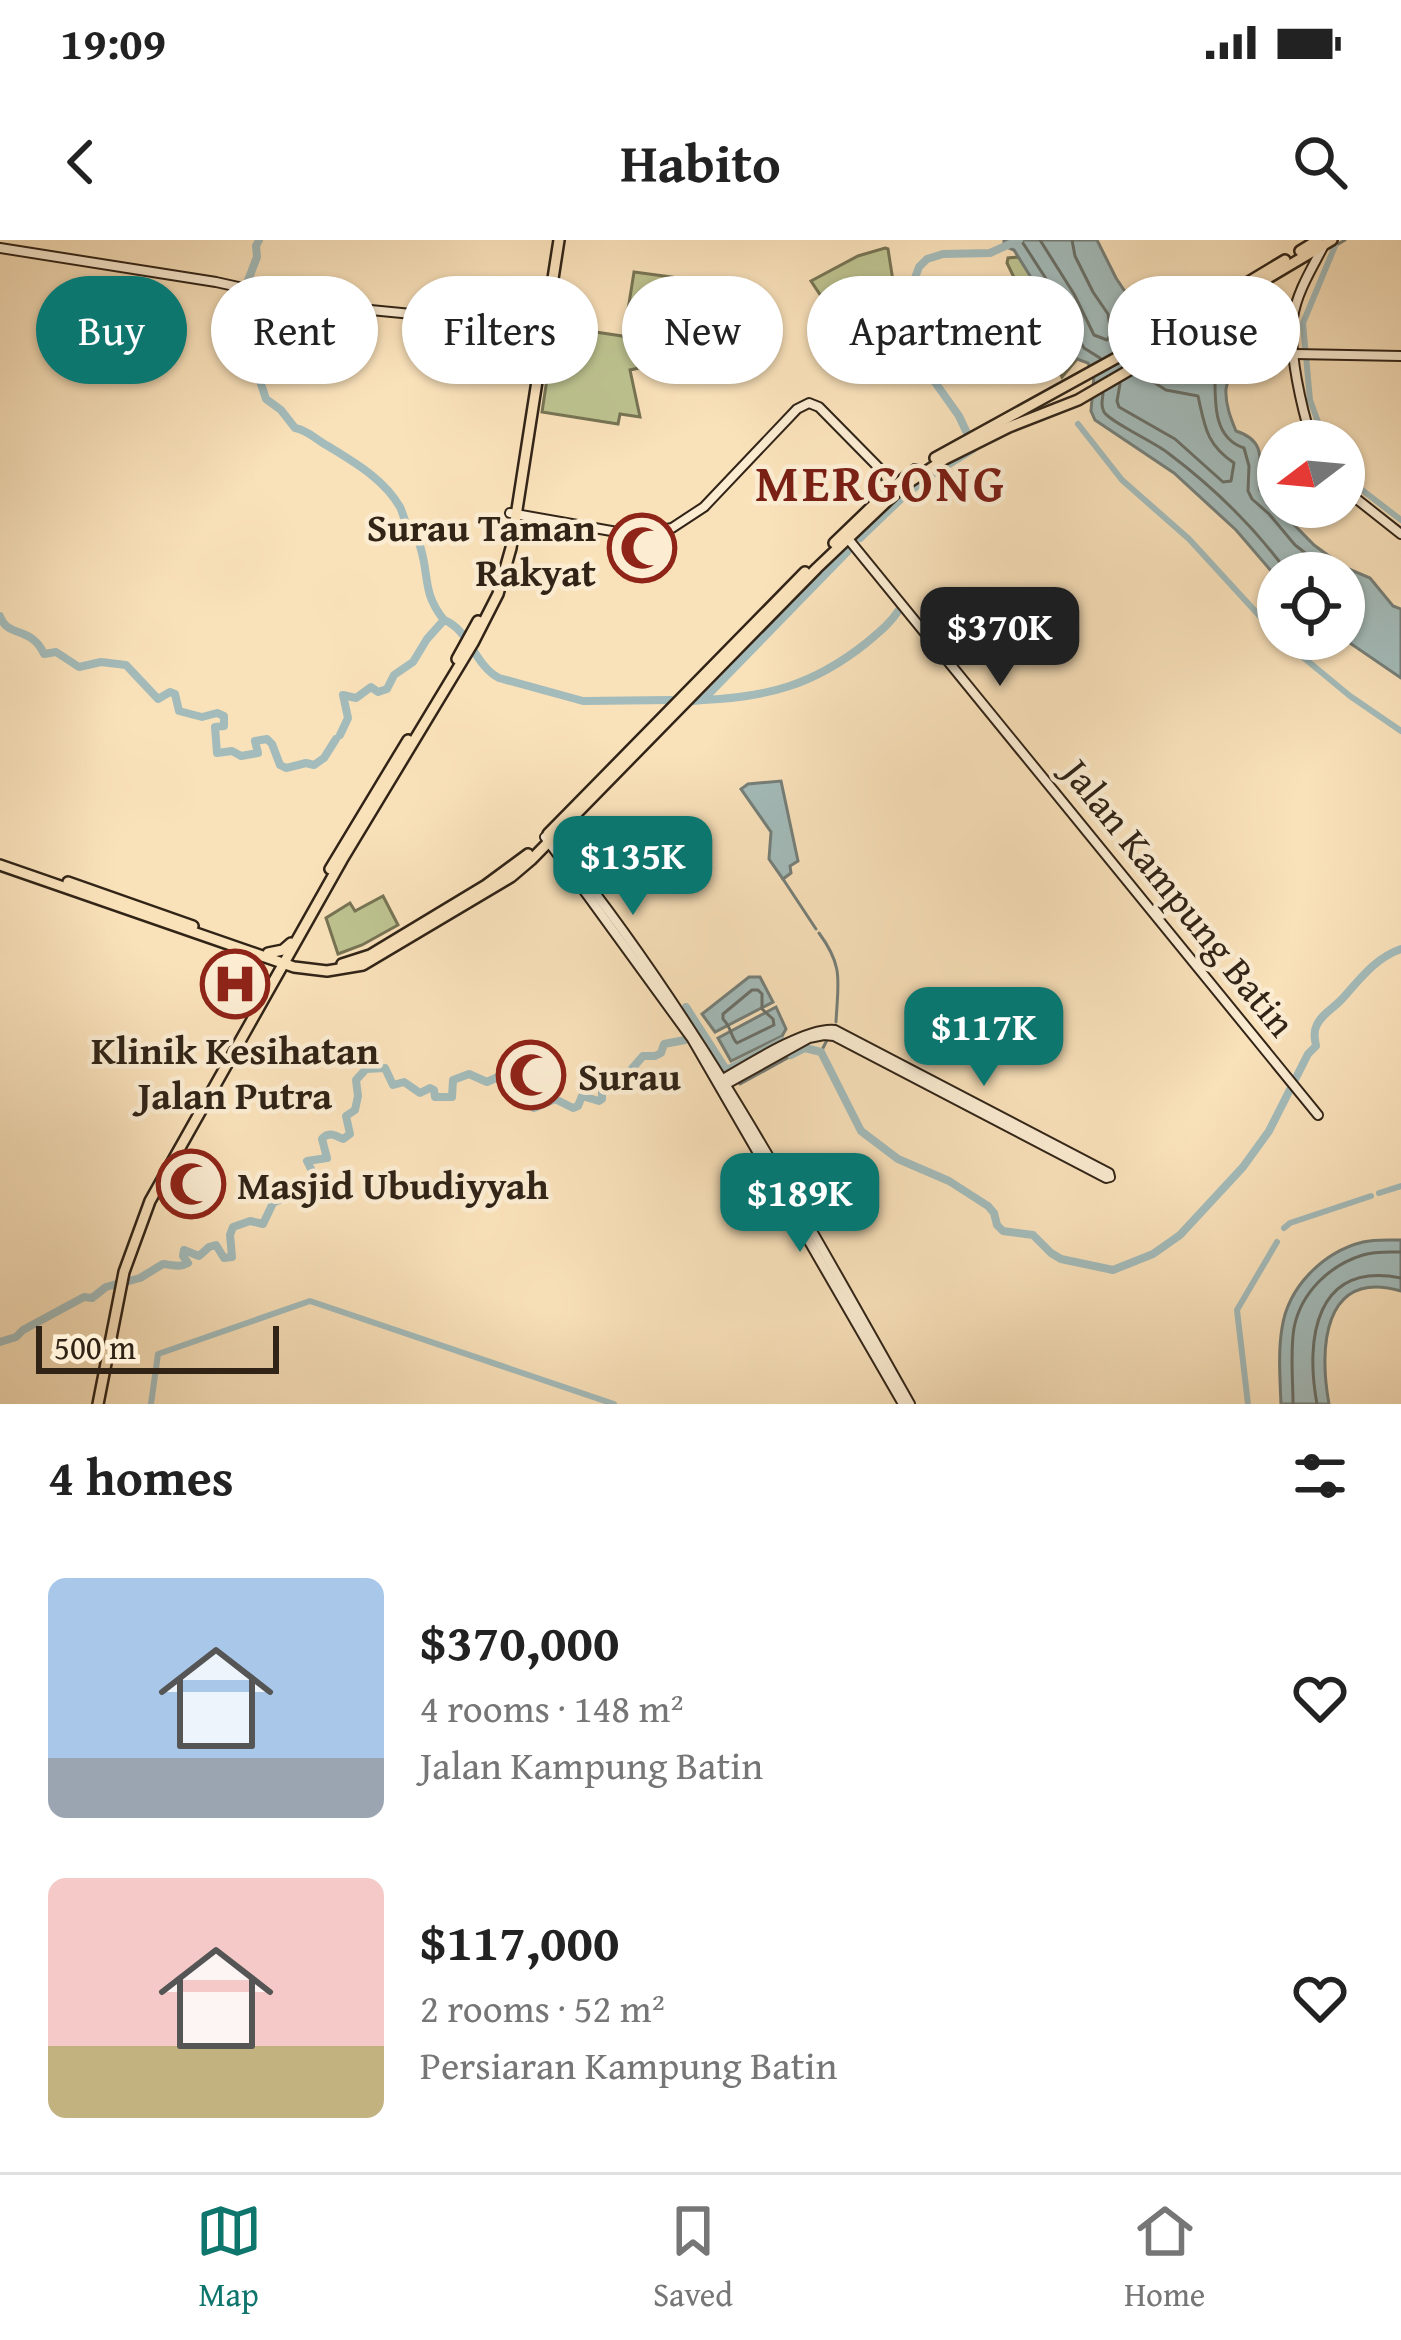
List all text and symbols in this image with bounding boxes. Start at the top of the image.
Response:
text: 19:09 [60,10,166,75]
text: Habito [620,123,781,202]
icon: back [48,129,114,195]
icon: search [1287,129,1353,195]
chip: Buy [36,276,187,384]
chip: Rent [211,276,378,384]
chip: Filters [402,276,598,384]
chip: New [622,276,783,384]
chip: Apartment [807,276,1084,384]
chip: House [1108,276,1300,384]
north arrow [1257,420,1365,528]
map controls [1257,420,1365,660]
district label: MERGONG [755,445,1007,520]
place label: Surau Taman Rakyat [367,498,596,600]
mosque icon: Surau Taman Rakyat [607,513,677,583]
button: locate [1257,552,1365,660]
pin: $370K [916,587,1084,689]
text: $370K [947,597,1053,654]
street label: Jalan Kampung Batin [1047,742,1310,1048]
pin: $135K [549,816,717,918]
text: $135K [580,826,686,883]
hospital icon: Klinik Kesihatan Jalan Putra [200,949,270,1019]
pin: $117K [900,987,1068,1089]
text: $117K [931,997,1037,1054]
place label: Klinik Kesihatan Jalan Putra [91,1021,379,1123]
mosque icon: Surau [496,1040,566,1110]
place label: Surau [578,1047,681,1104]
mosque icon: Masjid Ubudiyyah [156,1149,226,1219]
pin: $189K [716,1153,884,1255]
place label: Masjid Ubudiyyah [237,1156,549,1213]
text: $189K [747,1163,853,1220]
scale bar [36,1320,279,1373]
text: 500 m [54,1323,136,1371]
text: 4 homes [48,1439,234,1514]
icon: filters [1287,1443,1353,1509]
text: $370,000 [420,1604,619,1679]
icon: home [144,1626,288,1770]
icon: heart [1287,1665,1353,1731]
text: 4 rooms · 148 m² [420,1679,684,1736]
text: Jalan Kampung Batin [420,1736,763,1793]
text: $117,000 [420,1904,619,1979]
icon: home [144,1926,288,2070]
icon: heart [1287,1965,1353,2031]
text: 2 rooms · 52 m² [420,1979,665,2036]
text: Persiaran Kampung Batin [420,2036,837,2093]
tab: Map [196,2198,262,2318]
tab: Saved [653,2198,733,2318]
tab: Home [1124,2198,1205,2318]

